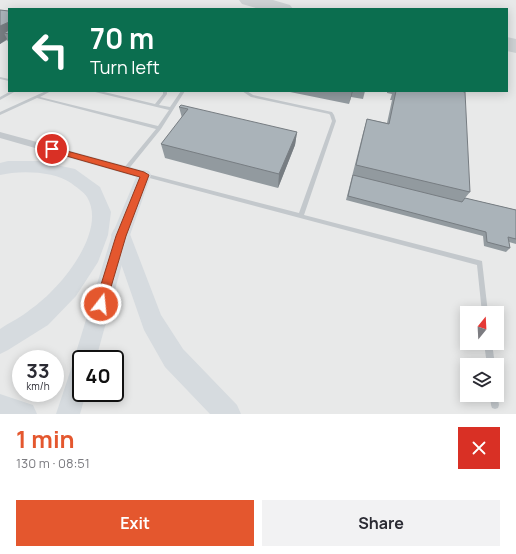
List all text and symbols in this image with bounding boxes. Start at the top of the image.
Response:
text: 70 m [90,19,154,57]
icon: left [24,24,76,76]
text: Turn left [90,55,160,79]
pin [35,132,69,166]
icon: arrive [41,138,63,160]
position arrow [80,283,122,325]
north arrow [460,306,504,350]
map controls [460,306,504,402]
speed limit sign: 40 [72,350,124,402]
text: 33 [26,357,50,384]
button: layers [460,358,504,402]
text: km/h [26,379,50,393]
text: 1 min [16,422,75,455]
button: close [458,427,500,469]
text: 130 m · 08:51 [16,454,90,472]
button: Exit [16,500,254,546]
button: Share [262,500,500,546]

